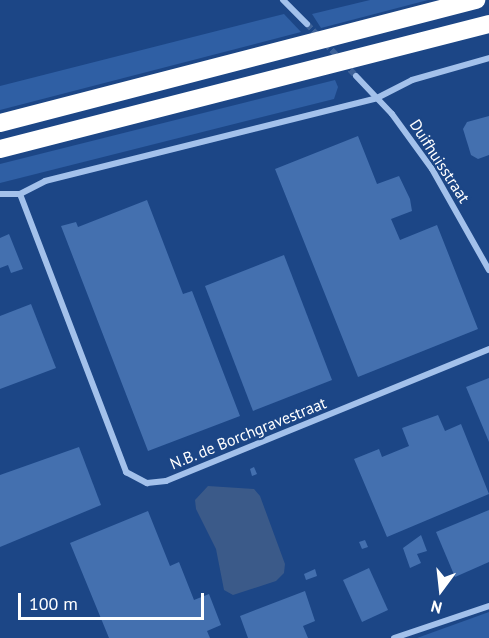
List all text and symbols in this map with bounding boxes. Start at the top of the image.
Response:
street label: Duifhuisstraat [406,116,474,206]
street label: N.B. de Borchgravestraat [166,393,330,473]
north arrow [411,560,471,620]
scale bar [21,581,207,619]
text: 100 m [29,592,78,615]
text: N [429,596,444,618]

